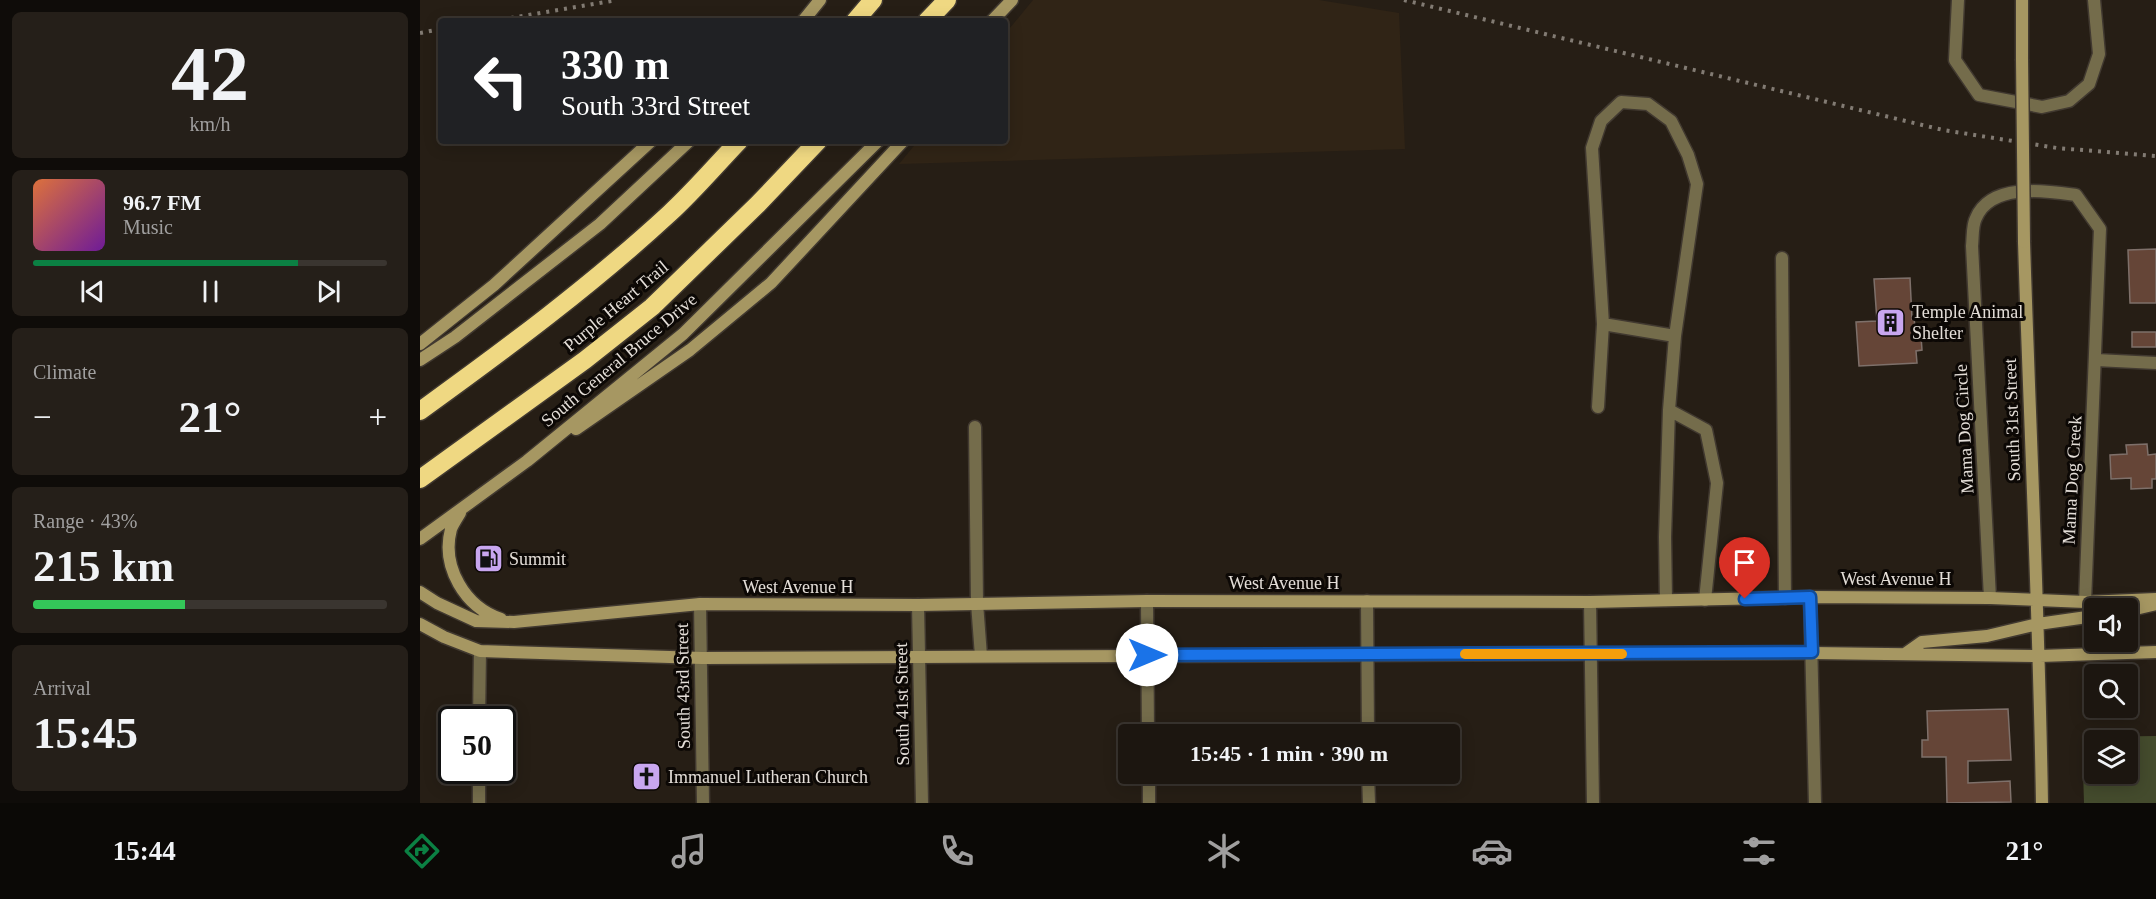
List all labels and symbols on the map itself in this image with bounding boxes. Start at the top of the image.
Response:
street label: Purple Heart Trail [560,257,672,355]
street label: South General Bruce Drive [537,289,701,431]
place label: Temple Animal Shelter [1912,302,2023,343]
building icon: Temple Animal Shelter [1875,306,1907,338]
street label: South 31st Street [2000,358,2024,482]
street label: Mama Dog Circle [1951,364,1977,494]
street label: Mama Dog Creek [2059,415,2085,545]
pin [1719,537,1770,599]
fuel station icon: Summit [472,543,504,575]
place label: Summit [509,549,566,569]
street label: West Avenue H [1840,569,1952,589]
street label: West Avenue H [1228,573,1340,593]
street label: West Avenue H [742,577,854,597]
street label: South 43rd Street [672,623,694,749]
position arrow [1115,623,1179,687]
street label: South 41st Street [891,642,913,766]
speed limit sign: 50 [438,706,516,784]
church icon: Immanuel Lutheran Church [631,761,663,793]
place label: Immanuel Lutheran Church [668,767,868,787]

